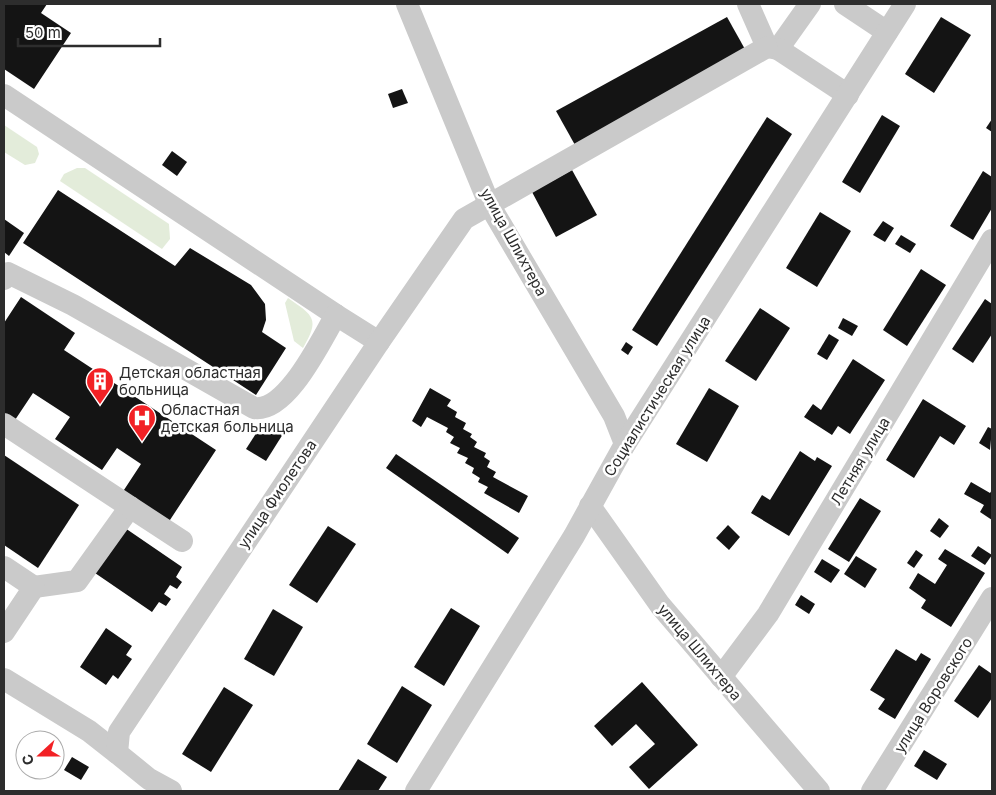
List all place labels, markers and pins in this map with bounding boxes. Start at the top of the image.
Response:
place label: Детская областная больница [119,363,261,399]
building icon: Детская областная больница [85,366,115,405]
place label: Областная детская больница [161,400,294,436]
hospital icon: Областная детская больница [127,403,157,442]

